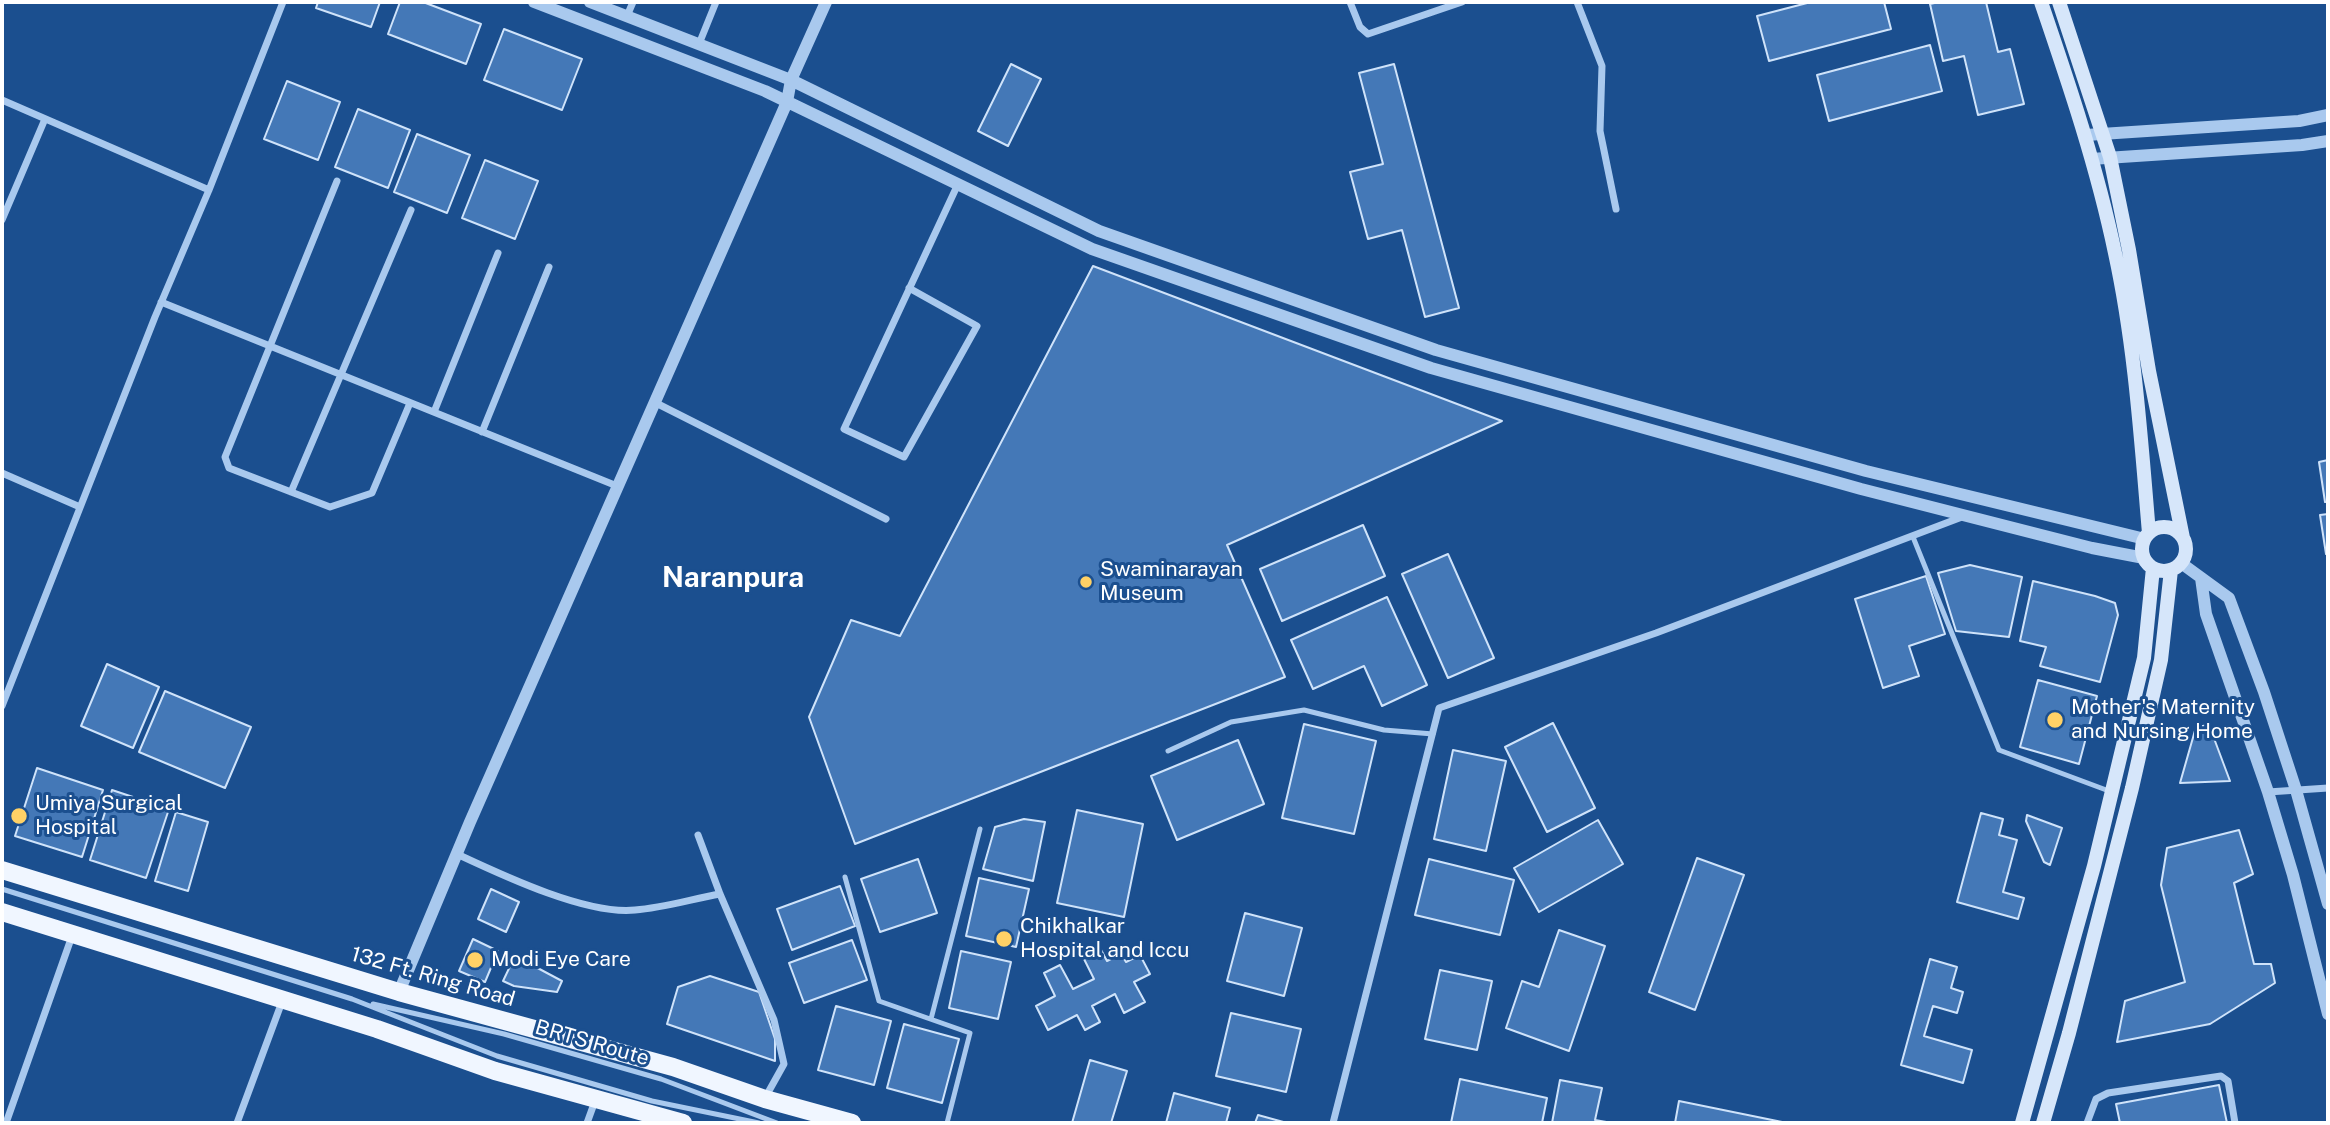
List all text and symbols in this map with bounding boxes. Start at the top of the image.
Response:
place label: Swaminarayan Museum [1100,557,1243,607]
district label: Naranpura [662,561,804,595]
marker: Swaminarayan Museum [1078,574,1094,590]
place label: Mother's Maternity and Nursing Home [2071,695,2255,745]
marker: Mother's Maternity and Nursing Home [2045,710,2065,730]
place label: Umiya Surgical Hospital [35,791,183,841]
marker: Umiya Surgical Hospital [9,806,29,826]
place label: Chikhalkar Hospital and Iccu [1020,914,1189,964]
marker: Chikhalkar Hospital and Iccu [994,929,1014,949]
street label: 132 Ft. Ring Road [348,942,518,1012]
place label: Modi Eye Care [491,947,631,973]
marker: Modi Eye Care [465,950,485,970]
street label: BRTS Route [532,1015,652,1071]

